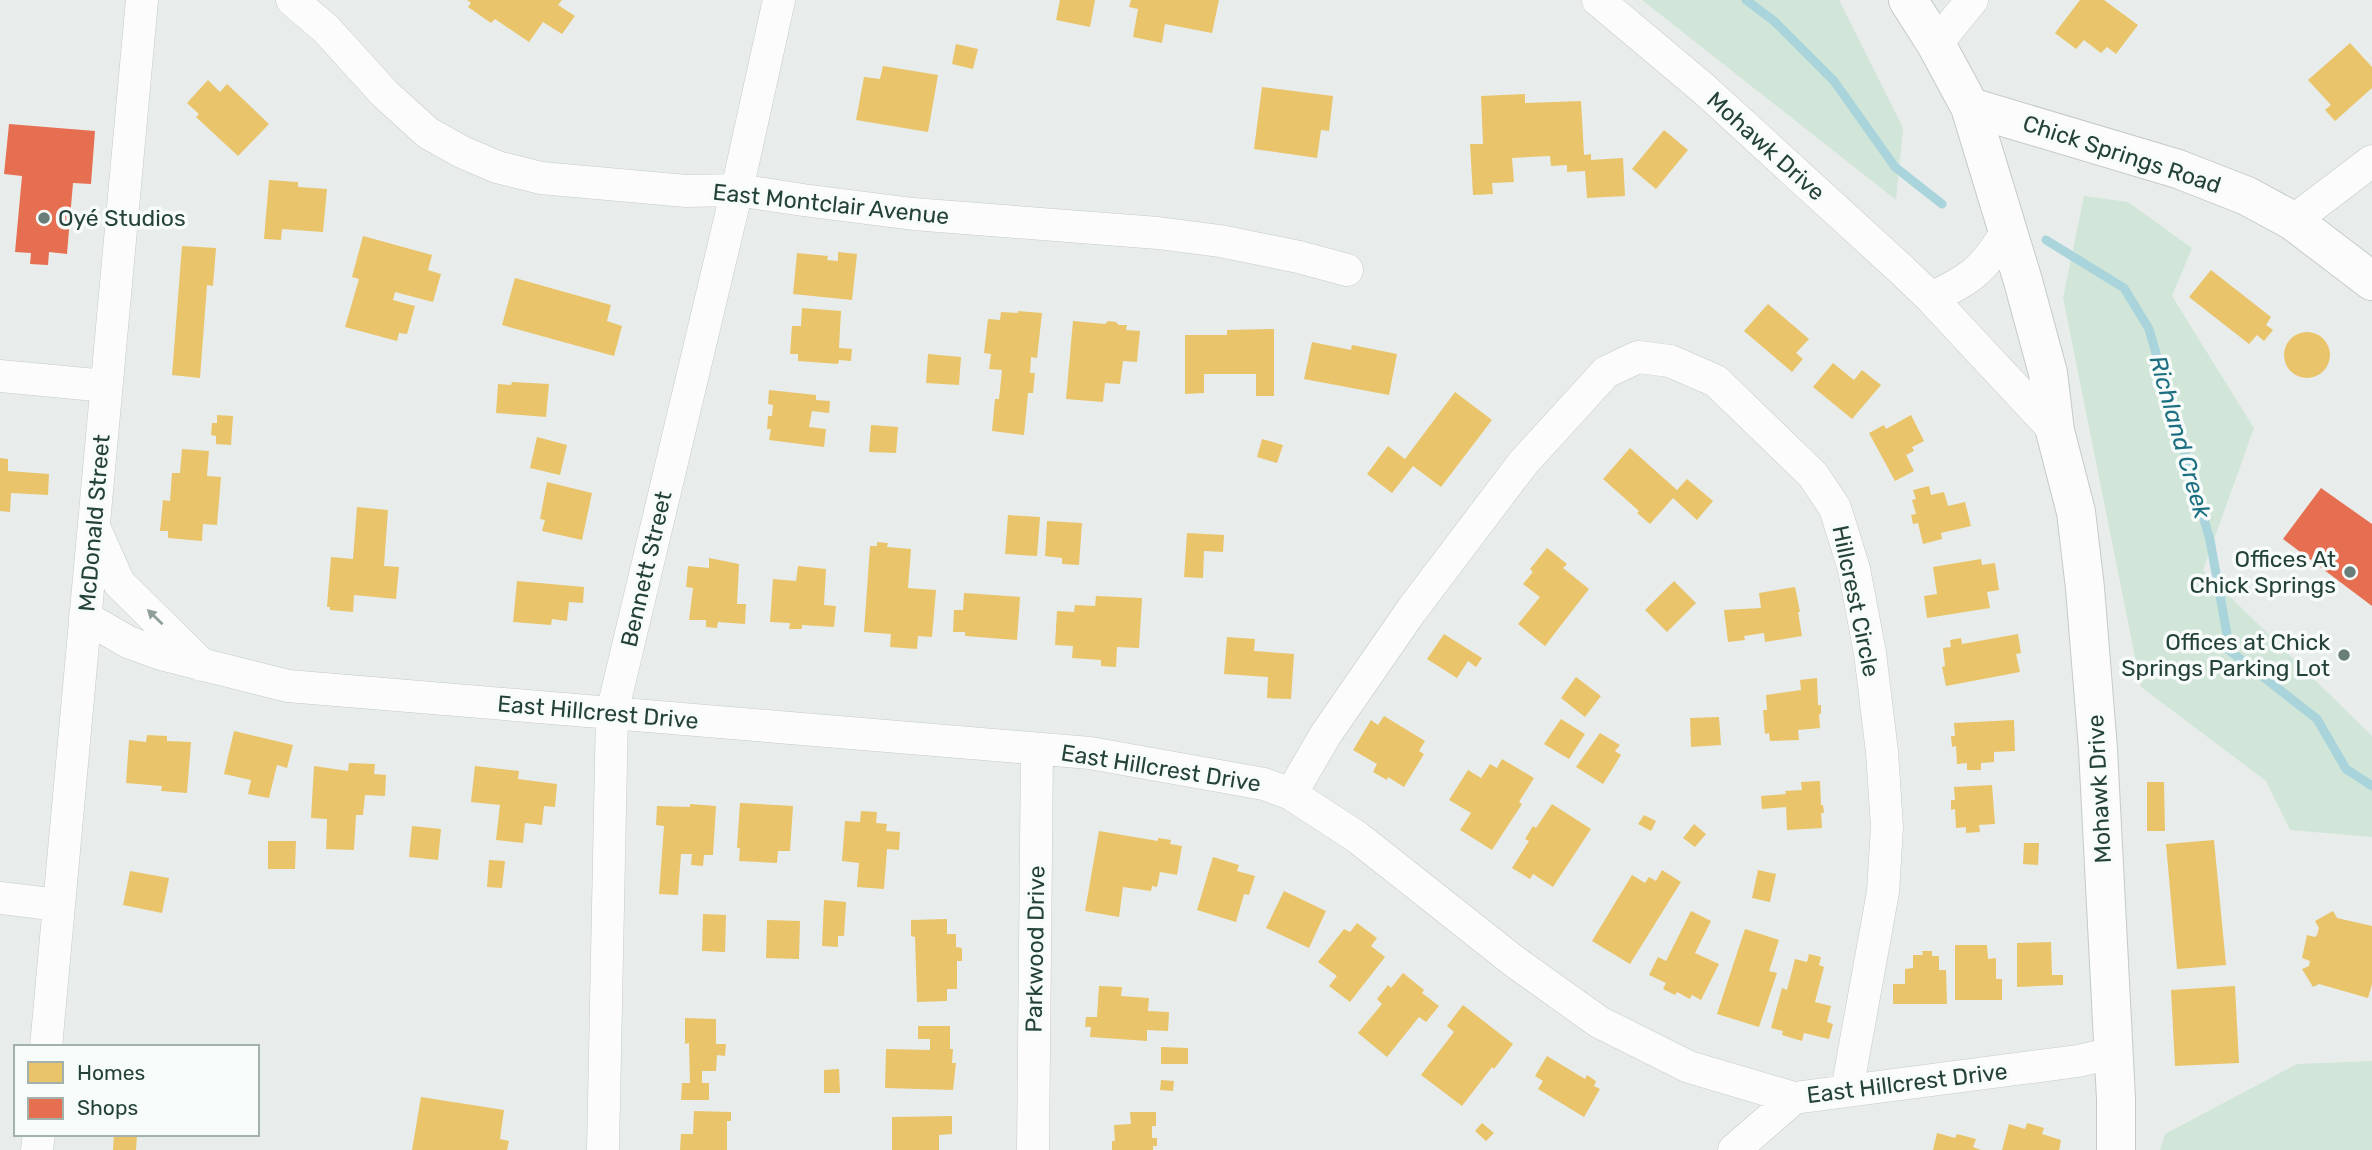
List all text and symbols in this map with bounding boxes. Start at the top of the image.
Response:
street label: Mohawk Drive [1701,86,1831,206]
street label: Chick Springs Road [2019,109,2225,199]
street label: East Montclair Avenue [711,178,951,230]
place label: Oyé Studios [58,204,186,232]
marker: Oyé Studios [36,210,52,226]
water label: Richland Creek [2143,352,2217,522]
street label: McDonald Street [72,433,116,613]
street label: Bennett Street [614,488,678,650]
street label: Hillcrest Circle [1826,523,1886,679]
place label: Offices At Chick Springs [2189,545,2336,599]
marker: Offices At Chick Springs [2342,564,2358,580]
one-way arrow [147,609,163,625]
place label: Offices at Chick Springs Parking Lot [2121,628,2330,682]
marker: Offices at Chick Springs Parking Lot [2336,647,2352,663]
street label: East Hillcrest Drive [496,689,700,735]
street label: Mohawk Drive [2081,714,2117,864]
street label: East Hillcrest Drive [1059,738,1263,798]
street label: Parkwood Drive [1020,865,1050,1033]
legend [14,1045,259,1136]
street label: East Hillcrest Drive [1805,1057,2009,1109]
text: Homes [77,1060,145,1085]
text: Shops [77,1095,138,1120]

